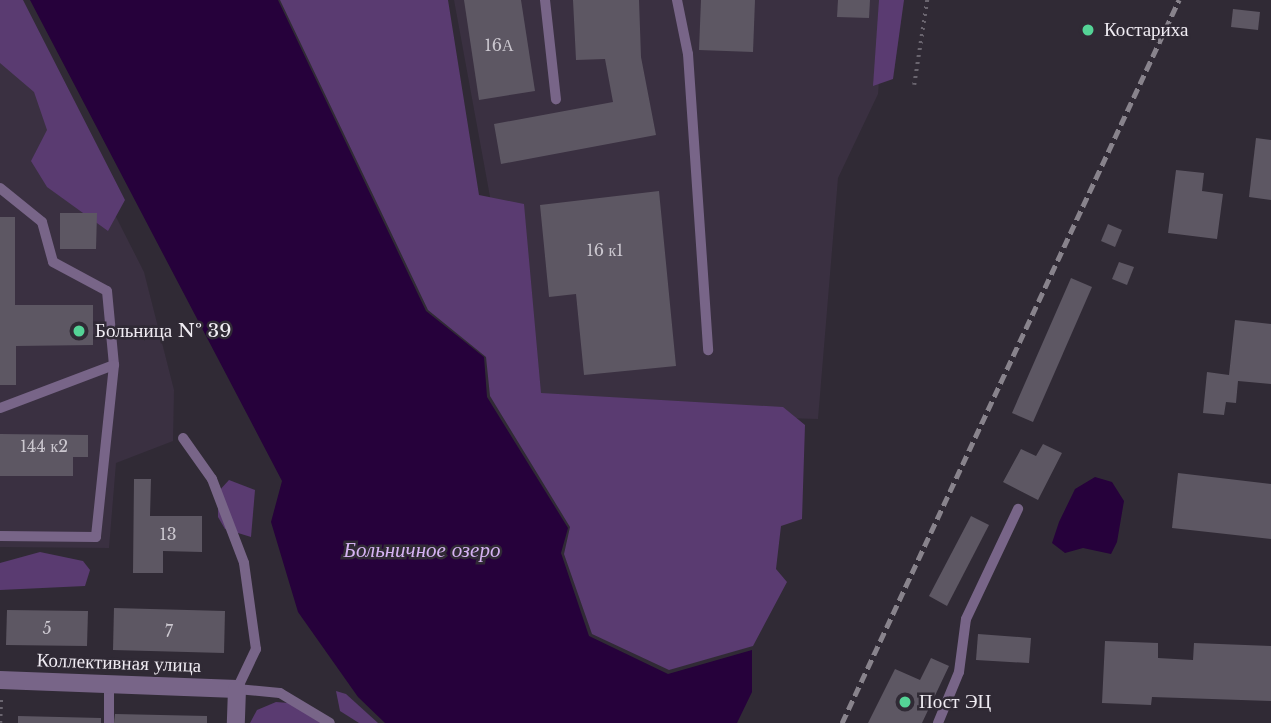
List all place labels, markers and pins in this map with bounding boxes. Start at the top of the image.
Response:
place label: Костариха [1104,19,1188,41]
marker: Костариха [1078,20,1098,40]
place label: Больница № 39 [95,320,231,342]
marker: Больница № 39 [69,321,89,341]
place label: Пост ЭЦ [919,691,991,713]
marker: Пост ЭЦ [897,694,913,710]

